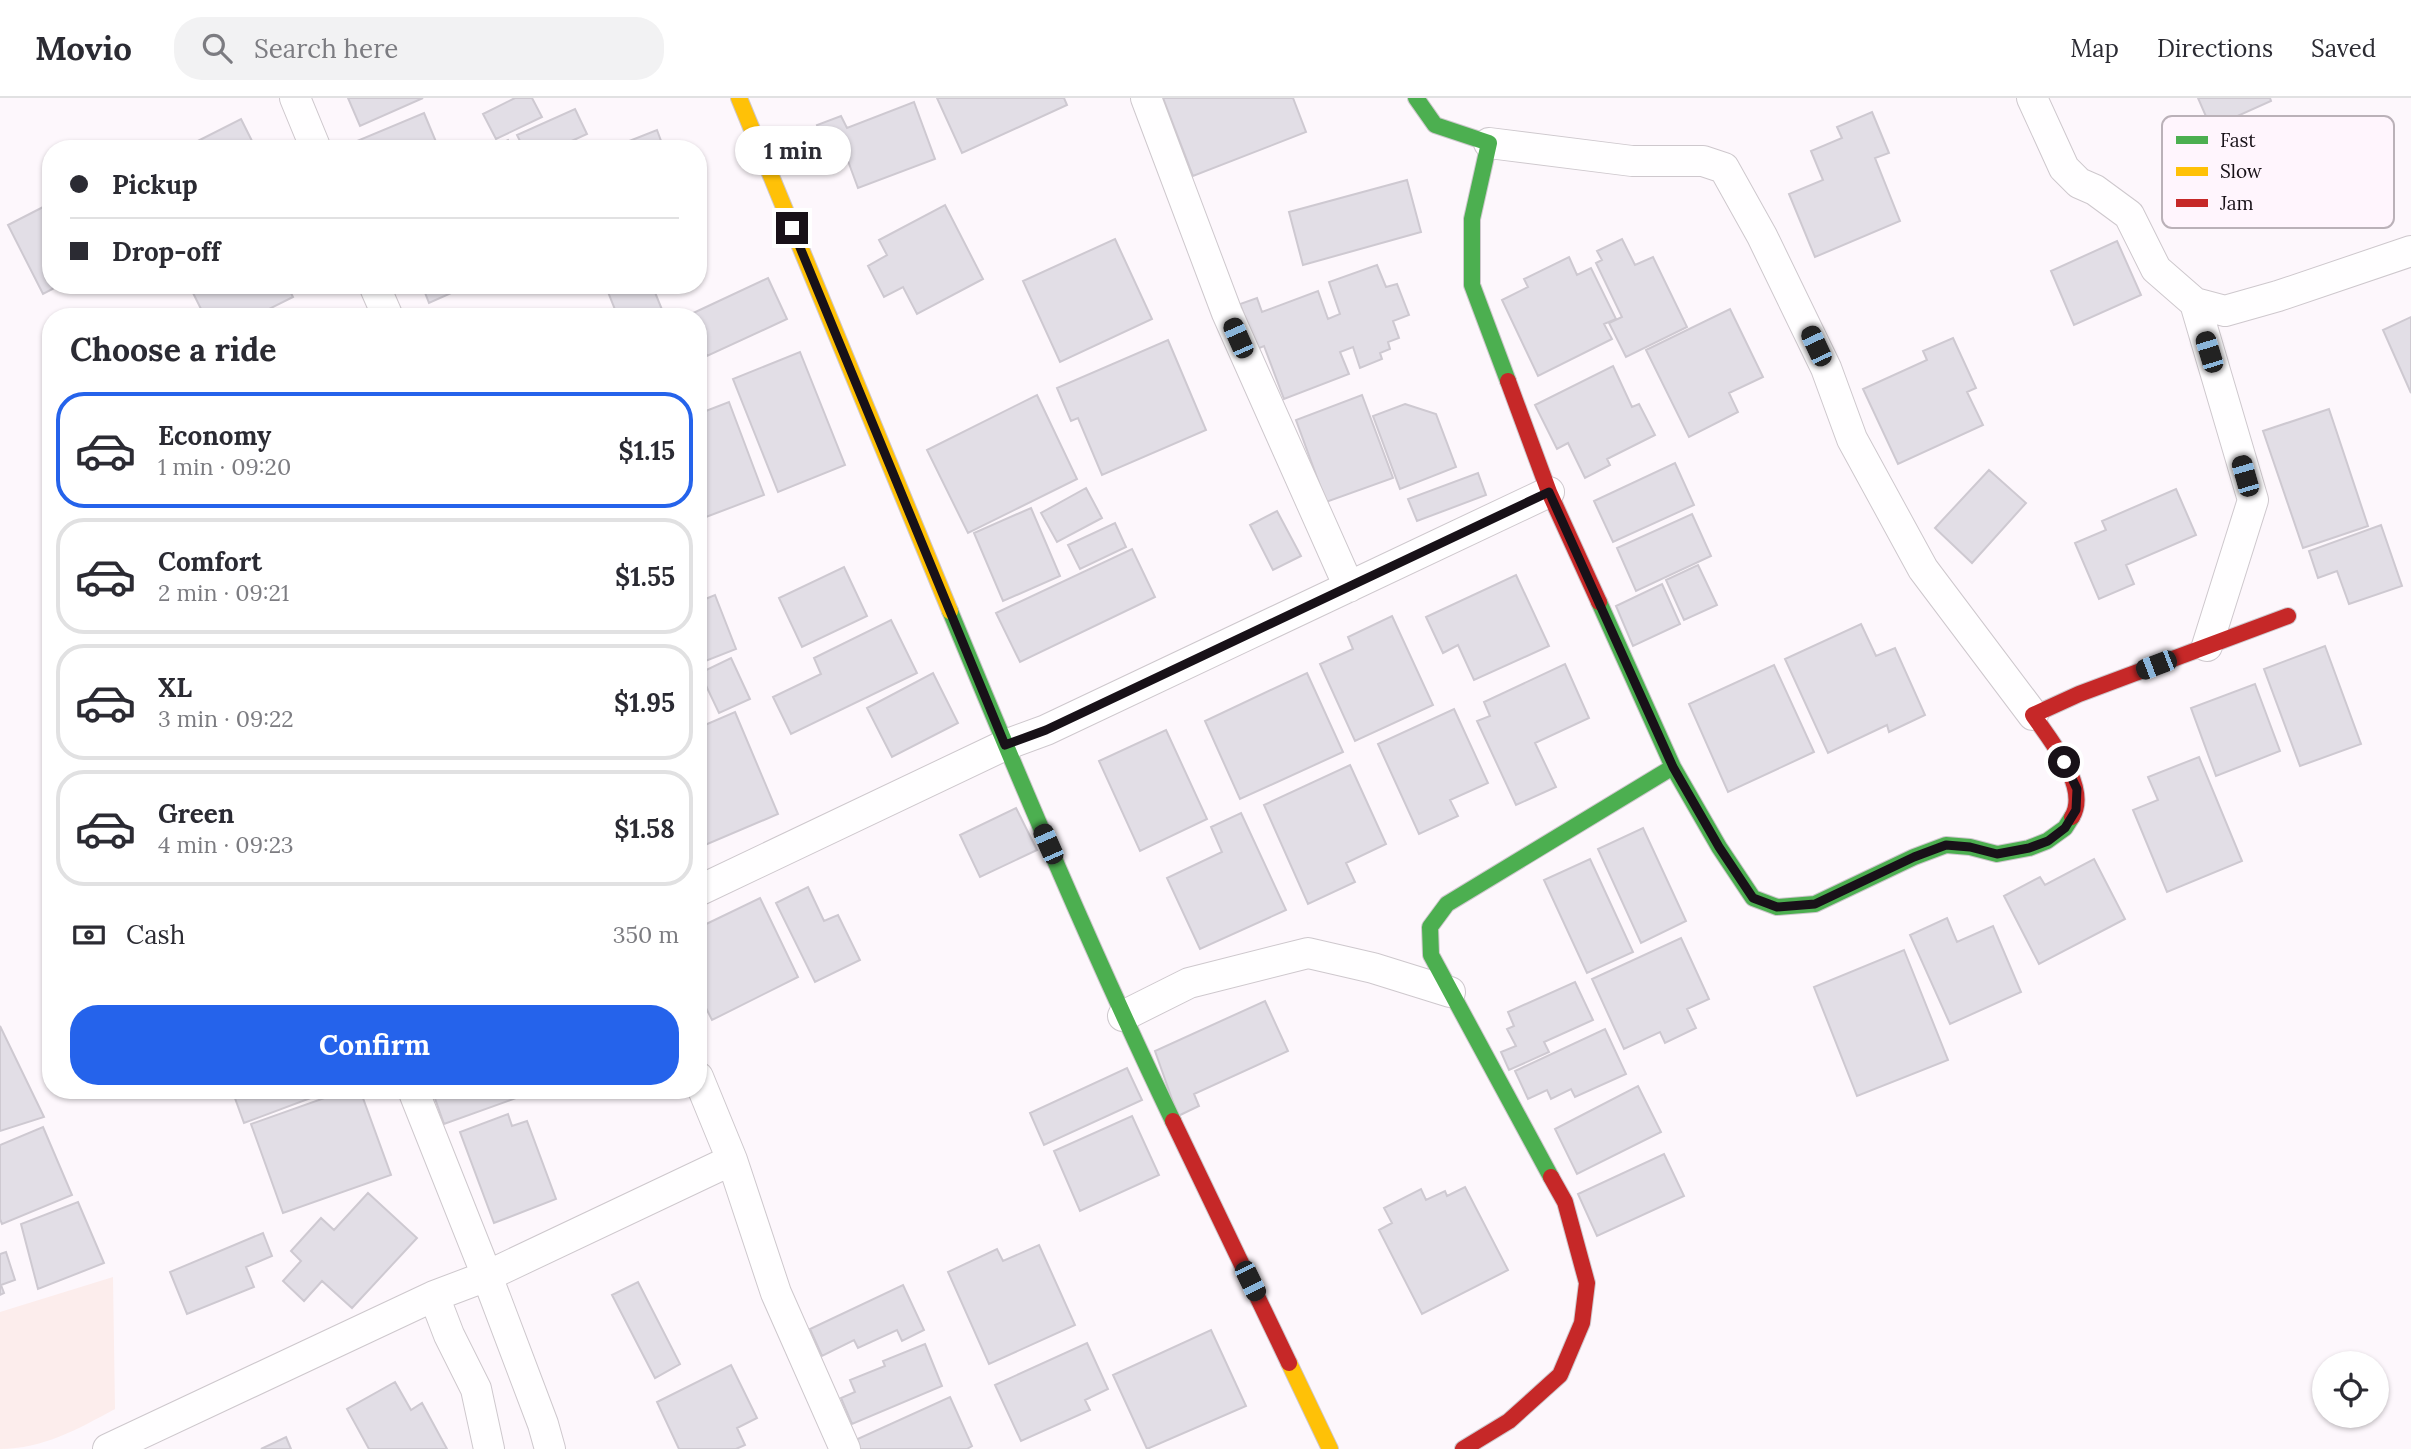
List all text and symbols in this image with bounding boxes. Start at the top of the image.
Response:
search box [174,17,664,80]
text: Movio [35,27,132,69]
icon: search [198,29,236,67]
text: Search here [254,32,398,65]
text: Map [2070,33,2119,64]
text: Directions [2157,33,2273,64]
text: Saved [2311,33,2376,64]
legend [2162,116,2394,228]
callout: 1 min [734,127,850,176]
text: Fast [2220,128,2256,152]
text: 1 min [764,136,822,165]
text: Slow [2220,159,2263,183]
text: Pickup [112,168,198,201]
text: Jam [2219,191,2254,215]
route end [776,212,808,244]
text: Drop-off [112,235,220,268]
car [1220,315,1257,361]
car [1798,323,1835,369]
text: Choose a ride [70,329,277,370]
car [2193,329,2226,375]
icon: car [74,419,137,482]
text: Economy [158,419,271,452]
text: $1.15 [619,434,675,467]
text: 1 min · 09:20 [158,452,291,481]
car [2230,453,2261,499]
icon: car [74,545,137,608]
text: Comfort [158,545,262,578]
text: $1.55 [615,560,675,593]
text: 2 min · 09:21 [158,578,289,607]
car [2133,648,2180,682]
icon: car [74,671,137,734]
text: XL [158,671,192,704]
text: $1.95 [614,686,675,719]
text: 3 min · 09:22 [158,704,294,733]
route start [2048,746,2080,778]
icon: car [74,797,137,860]
text: Green [158,797,234,830]
text: $1.58 [614,812,675,845]
car [1030,821,1067,867]
text: 4 min · 09:23 [158,830,294,859]
icon: cash [70,916,108,954]
text: Cash [126,918,185,951]
text: 350 m [613,920,679,949]
button: Confirm [70,1005,679,1085]
car [1232,1258,1269,1304]
map controls [2312,1351,2389,1428]
button: locate [2312,1351,2389,1428]

